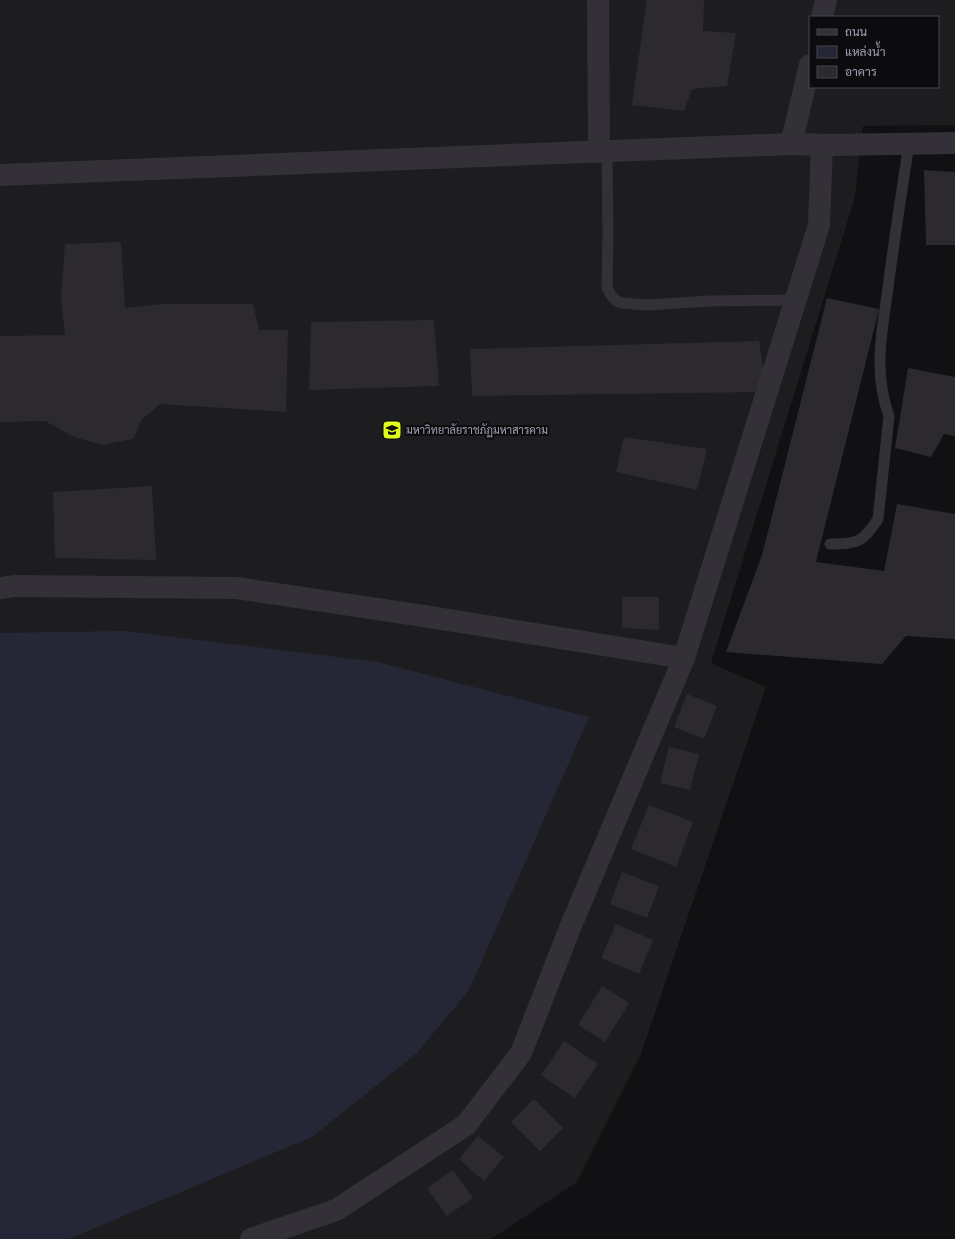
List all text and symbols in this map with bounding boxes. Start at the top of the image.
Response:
legend [809,16,939,88]
text: ถนน [845,26,868,38]
text: แหล่งน้ำ [845,41,885,58]
text: อาคาร [845,66,877,78]
school or university icon: มหาวิทยาลัยราชภัฏมหาสารคาม [381,419,403,441]
place label: มหาวิทยาลัยราชภัฏมหาสารคาม [406,423,548,438]

